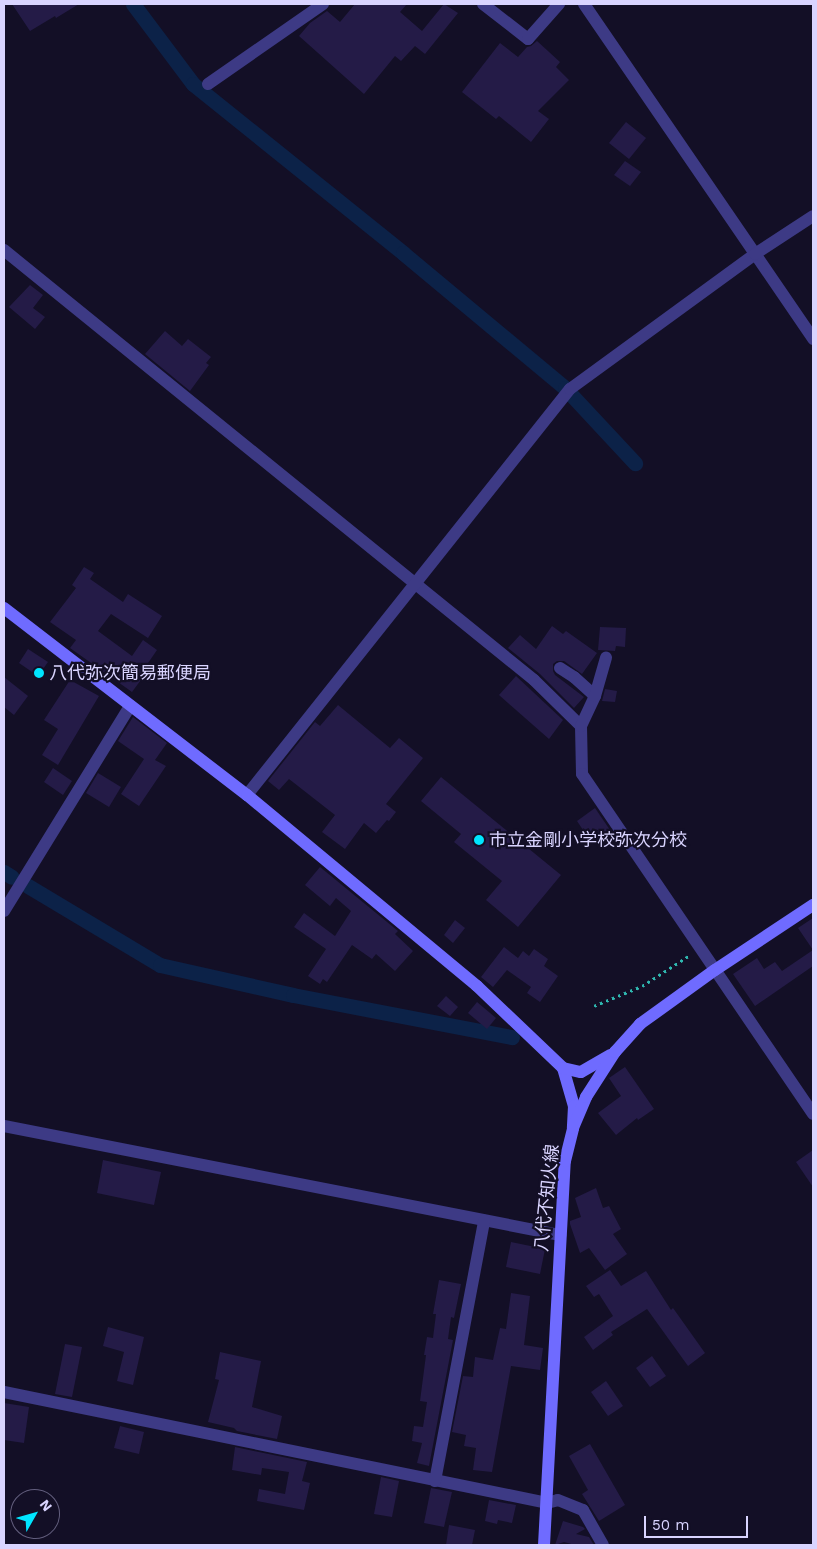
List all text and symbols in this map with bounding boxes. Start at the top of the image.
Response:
place label: 八代弥次簡易郵便局 [49,662,211,684]
marker: 八代弥次簡易郵便局 [33,667,45,679]
place label: 市立金剛小学校弥次分校 [489,829,687,851]
marker: 市立金剛小学校弥次分校 [473,834,485,846]
street label: 八代不知火線 [531,1143,563,1253]
north arrow [10,1489,60,1539]
text: N [37,1496,56,1514]
scale bar [647,1506,751,1538]
text: 50 m [652,1516,689,1534]

